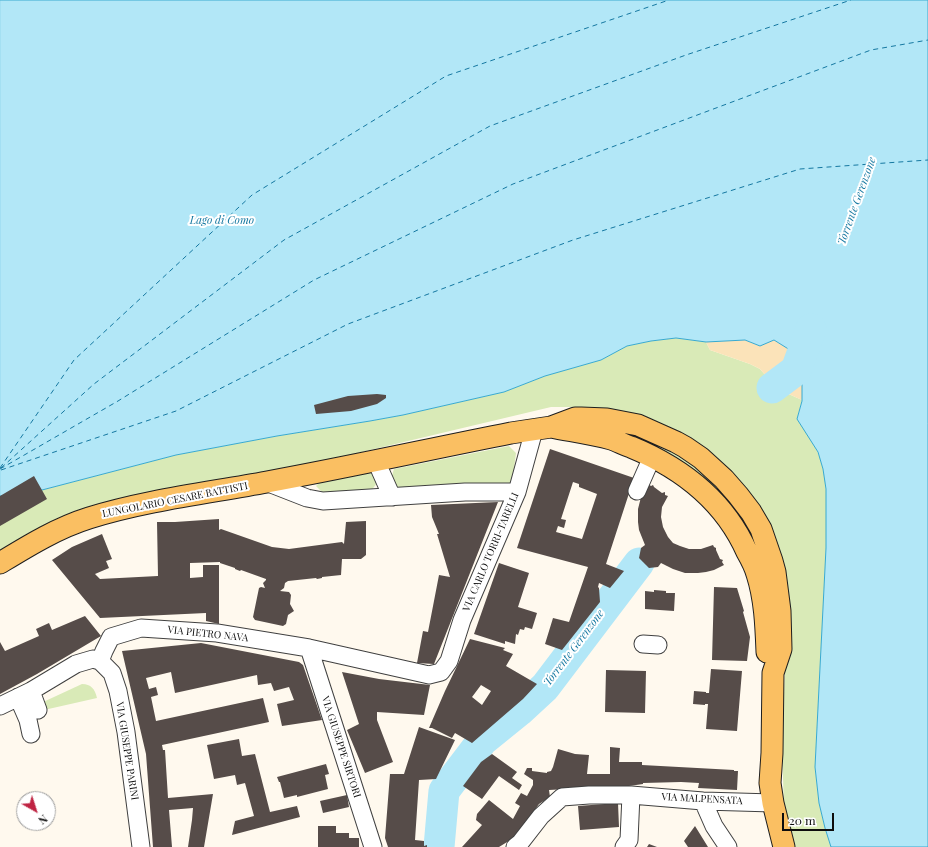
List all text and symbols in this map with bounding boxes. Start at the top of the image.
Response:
water label: Torrente Gerenzone [835,155,879,247]
water label: Lago di Como [190,214,254,228]
street label: LUNGOLARIO CESARE BATTISTI [101,480,249,520]
street label: VIA CARLO TORRI-TARELLI [460,491,522,613]
water label: Torrente Gerenzone [541,607,607,689]
street label: VIA PIETRO NAVA [167,624,249,644]
street label: VIA GIUSEPPE SIRTORI [319,695,363,799]
street label: VIA GIUSEPPE PARINI [113,701,141,801]
north arrow [16,791,56,831]
street label: VIA MALPENSATA [661,791,743,807]
scale bar [784,805,836,831]
text: N [35,812,51,828]
text: 20 m [789,812,816,828]

